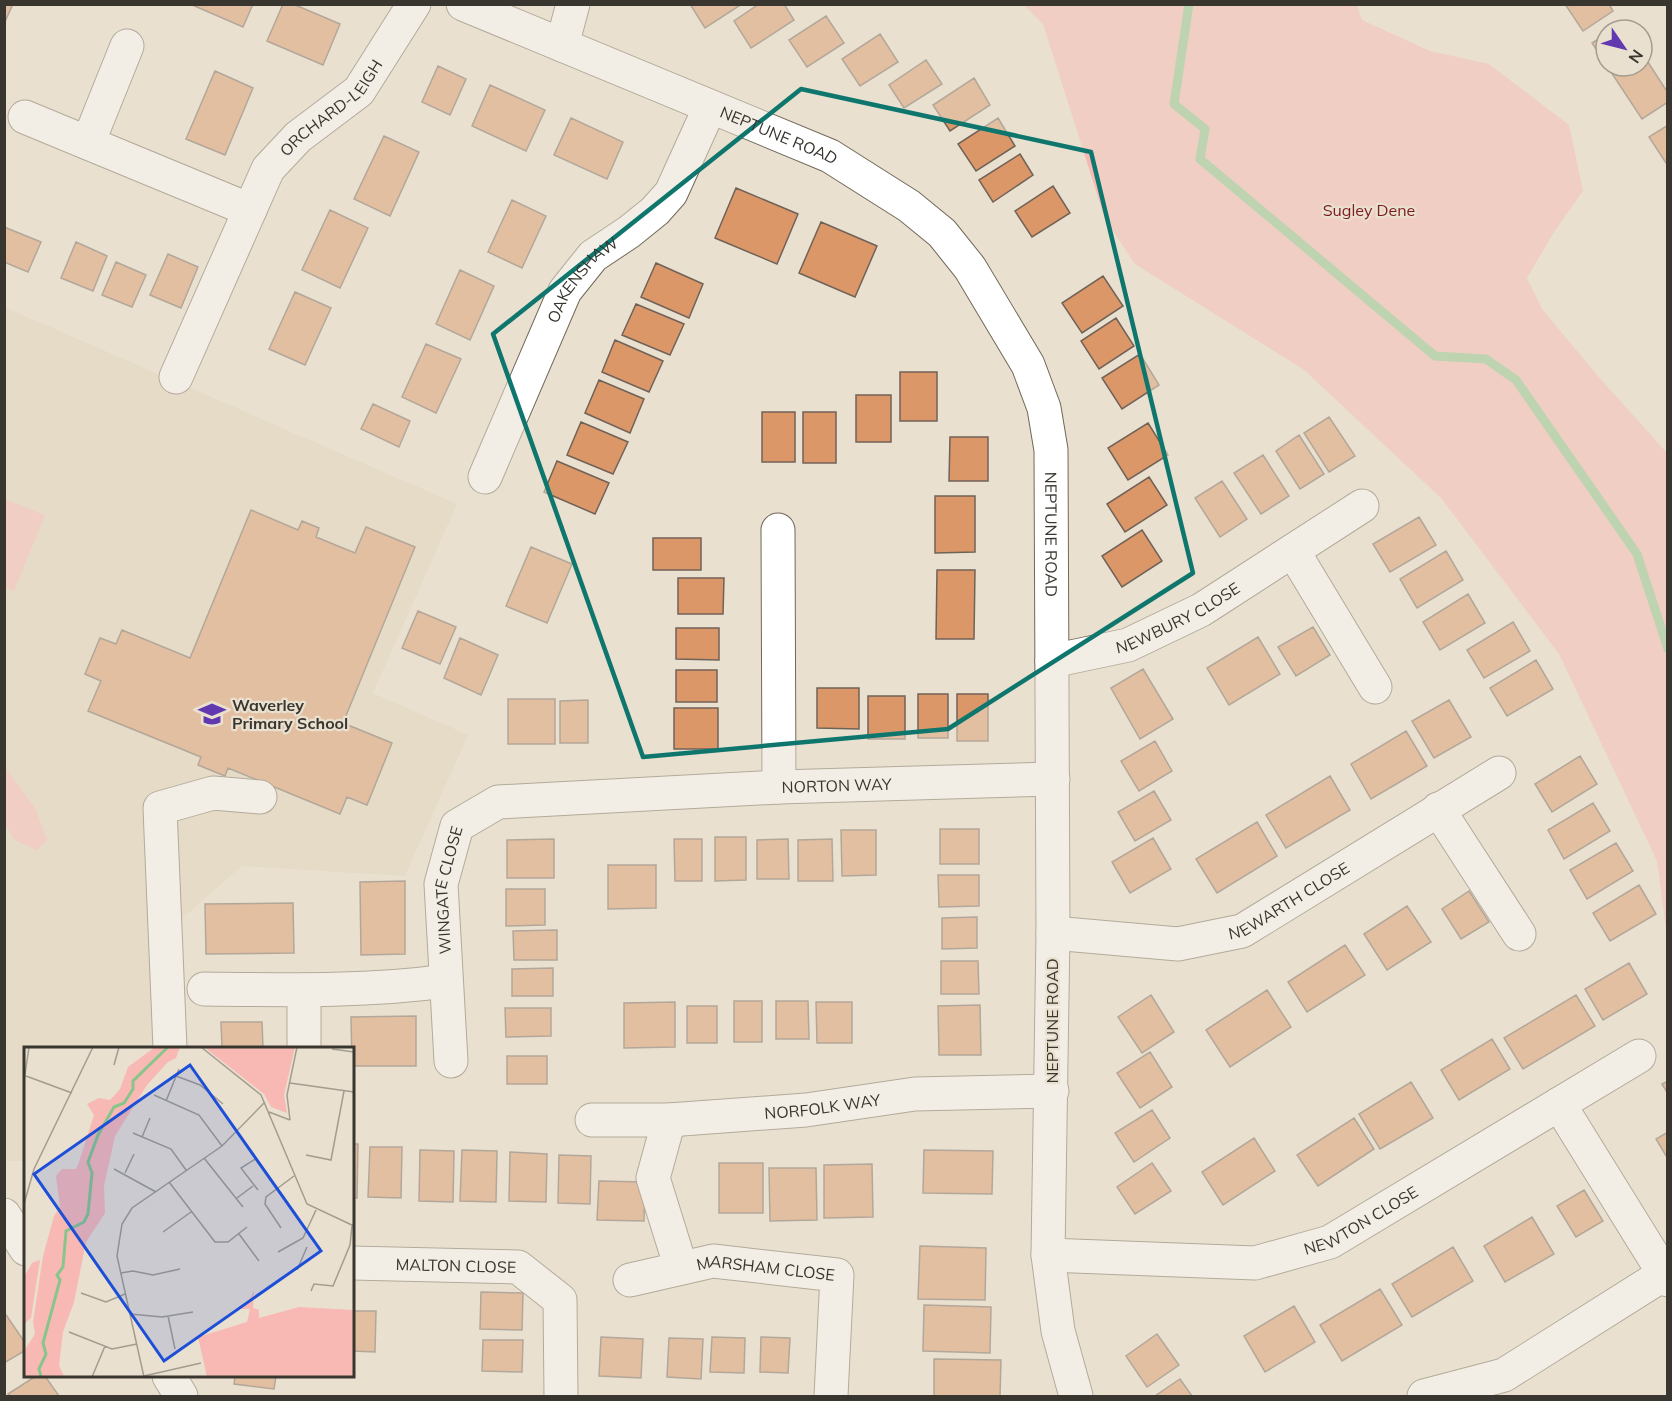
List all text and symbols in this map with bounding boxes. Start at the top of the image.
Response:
north arrow [1594,18,1654,78]
text: N [1625,46,1648,67]
street label: ORCHARD-LEIGH [275,56,386,160]
street label: NEPTUNE ROAD [717,102,842,168]
park label: Sugley Dene [1323,200,1415,220]
street label: OAKENSHAW [543,232,622,326]
street label: NEPTUNE ROAD [1041,472,1062,597]
street label: NEWBURY CLOSE [1114,578,1243,657]
place label: Waverley Primary School [232,695,348,733]
school or university icon: Waverley Primary School [197,699,227,729]
street label: NORTON WAY [781,774,892,797]
street label: WINGATE CLOSE [430,824,467,955]
street label: NEWARTH CLOSE [1227,858,1353,944]
street label: NEPTUNE ROAD [1042,958,1062,1084]
inset map [24,1047,354,1377]
street label: NORFOLK WAY [764,1089,882,1123]
street label: NEWTON CLOSE [1301,1181,1421,1259]
street label: MARSHAM CLOSE [694,1251,836,1285]
street label: MALTON CLOSE [395,1254,516,1277]

